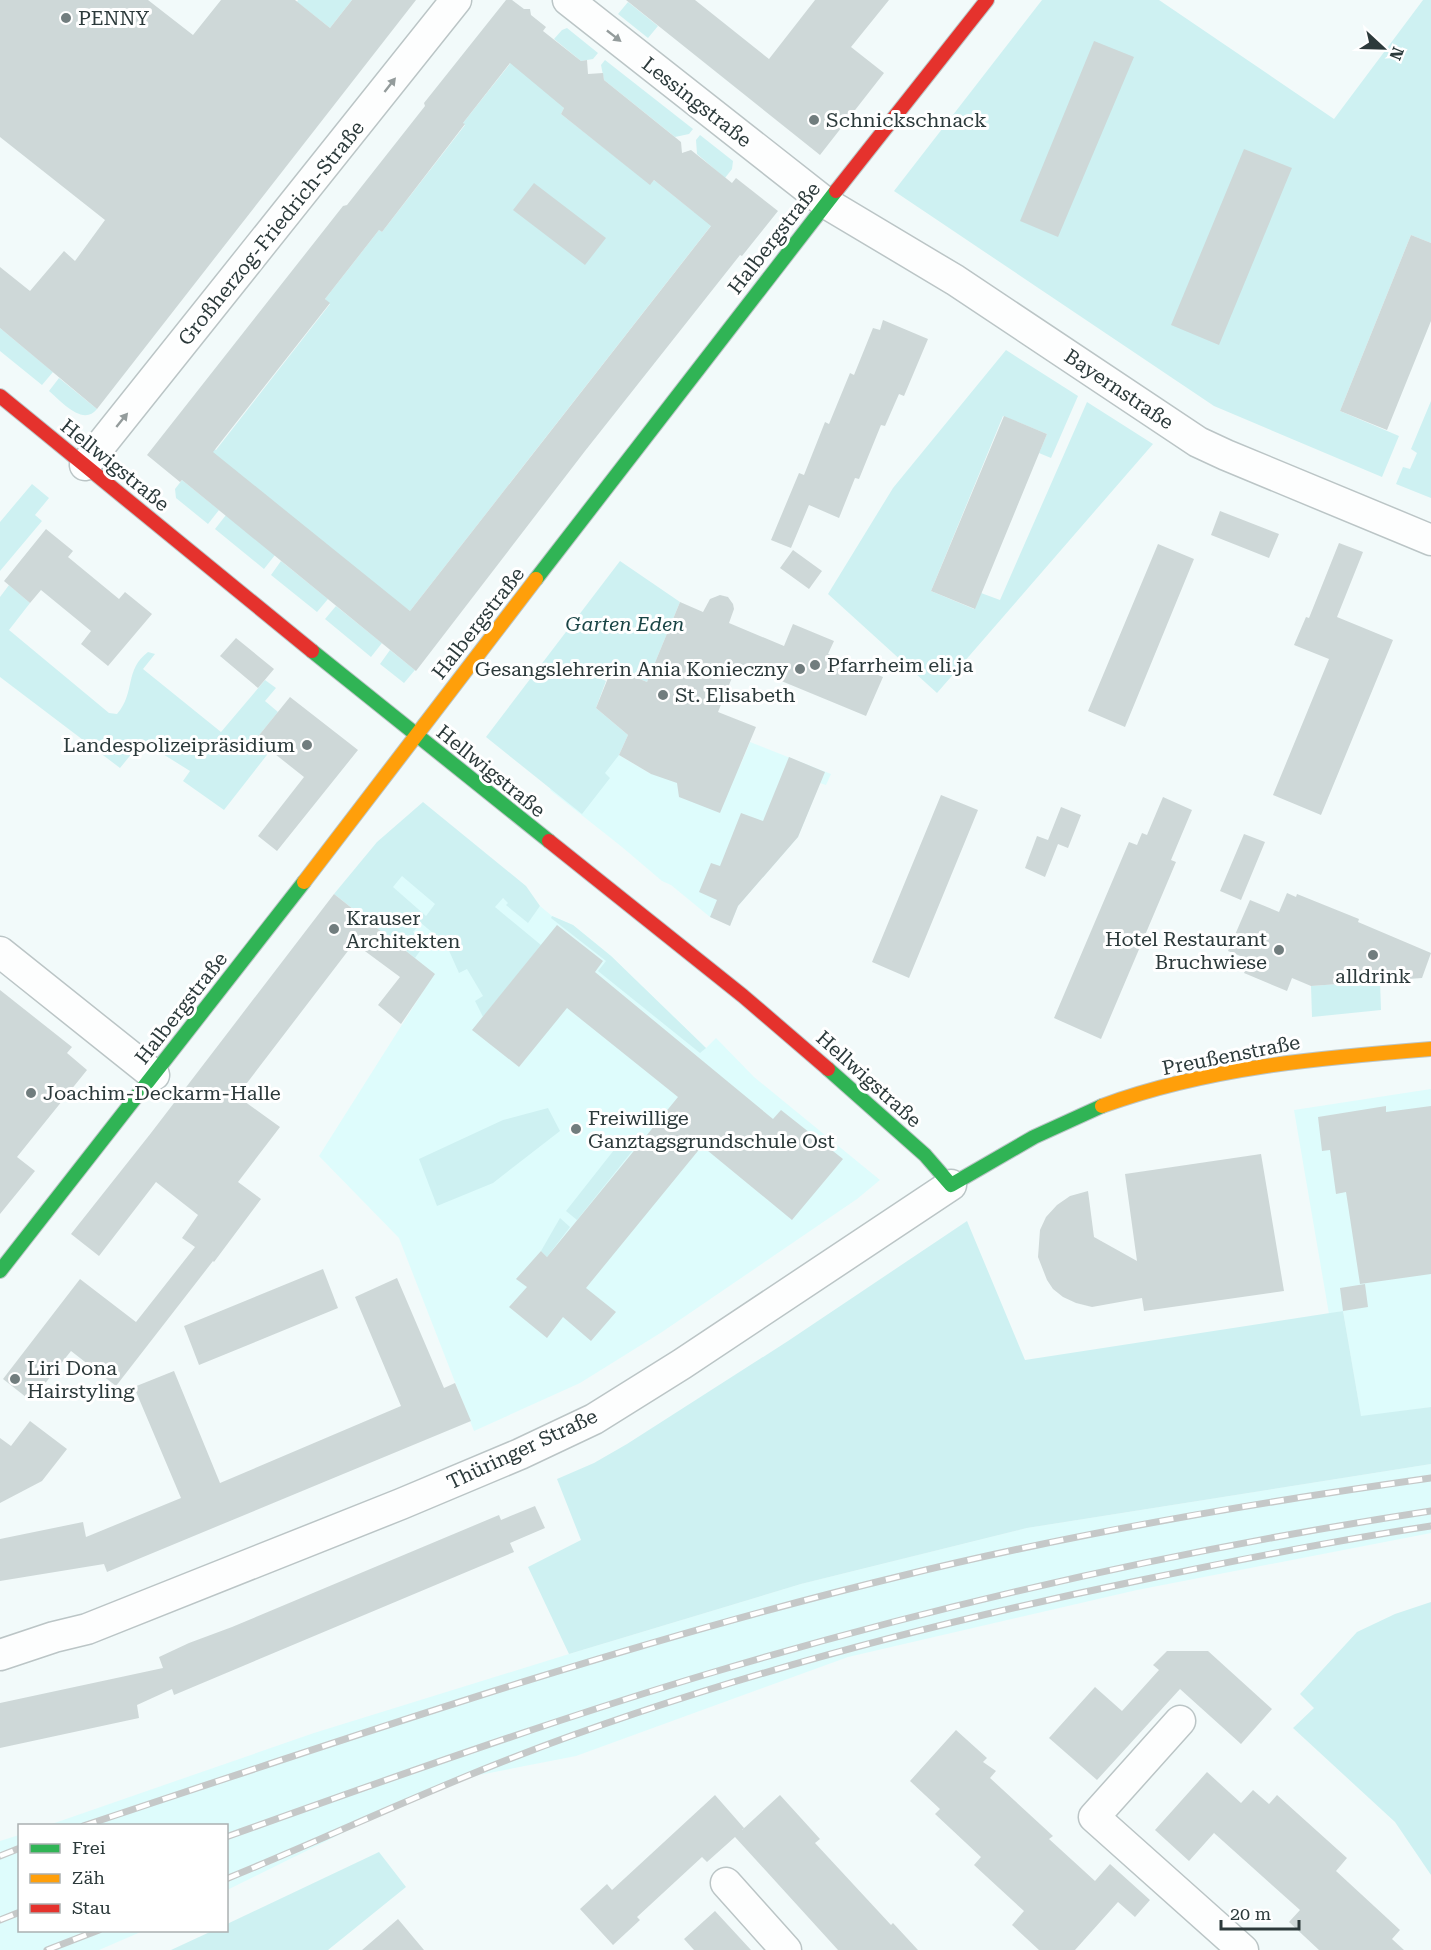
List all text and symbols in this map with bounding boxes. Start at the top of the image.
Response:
place label: PENNY [78,6,150,30]
marker: PENNY [59,11,73,25]
north arrow [1353,18,1413,78]
one-way arrow [606,30,622,43]
text: N [1385,44,1408,63]
street label: Lessingstraße [638,52,756,152]
one-way arrow [383,77,395,92]
place label: Schnickschnack [826,108,987,132]
marker: Schnickschnack [807,113,821,127]
street label: Großherzog-Friedrich-Straße [173,116,369,350]
street label: Halbergstraße [723,177,825,299]
street label: Bayernstraße [1060,344,1178,434]
one-way arrow [115,412,127,427]
street label: Hellwigstraße [56,414,174,516]
street label: Halbergstraße [427,562,529,684]
park label: Garten Eden [566,612,684,636]
place label: Pfarrheim eli.ja [827,653,973,677]
place label: Gesangslehrerin Ania Konieczny [475,657,788,681]
marker: Pfarrheim eli.ja [808,658,822,672]
marker: Gesangslehrerin Ania Konieczny [793,662,807,676]
place label: St. Elisabeth [675,683,795,707]
marker: St. Elisabeth [656,688,670,702]
street label: Hellwigstraße [432,720,550,822]
place label: Landespolizeipräsidium [63,733,295,757]
marker: Landespolizeipräsidium [300,738,314,752]
place label: Krauser Architekten [346,906,460,953]
marker: Krauser Architekten [327,922,341,936]
place label: Hotel Restaurant Bruchwiese [1105,927,1268,974]
marker: Hotel Restaurant Bruchwiese [1272,943,1286,957]
street label: Halbergstraße [130,947,232,1069]
marker: alldrink [1366,948,1380,962]
place label: alldrink [1335,964,1411,988]
street label: Hellwigstraße [812,1026,926,1132]
street label: Preußenstraße [1160,1030,1302,1080]
place label: Joachim-Deckarm-Halle [43,1081,281,1105]
marker: Joachim-Deckarm-Halle [24,1086,38,1100]
place label: Freiwillige Ganztagsgrundschule Ost [588,1106,835,1153]
marker: Freiwillige Ganztagsgrundschule Ost [569,1122,583,1136]
place label: Liri Dona Hairstyling [27,1356,135,1403]
marker: Liri Dona Hairstyling [8,1372,22,1386]
street label: Thüringer Straße [443,1404,601,1494]
legend [18,1824,228,1932]
text: Frei [72,1837,106,1858]
text: Zäh [72,1867,105,1888]
scale bar [1221,1893,1299,1931]
text: Stau [72,1897,111,1918]
text: 20 m [1230,1903,1271,1924]

